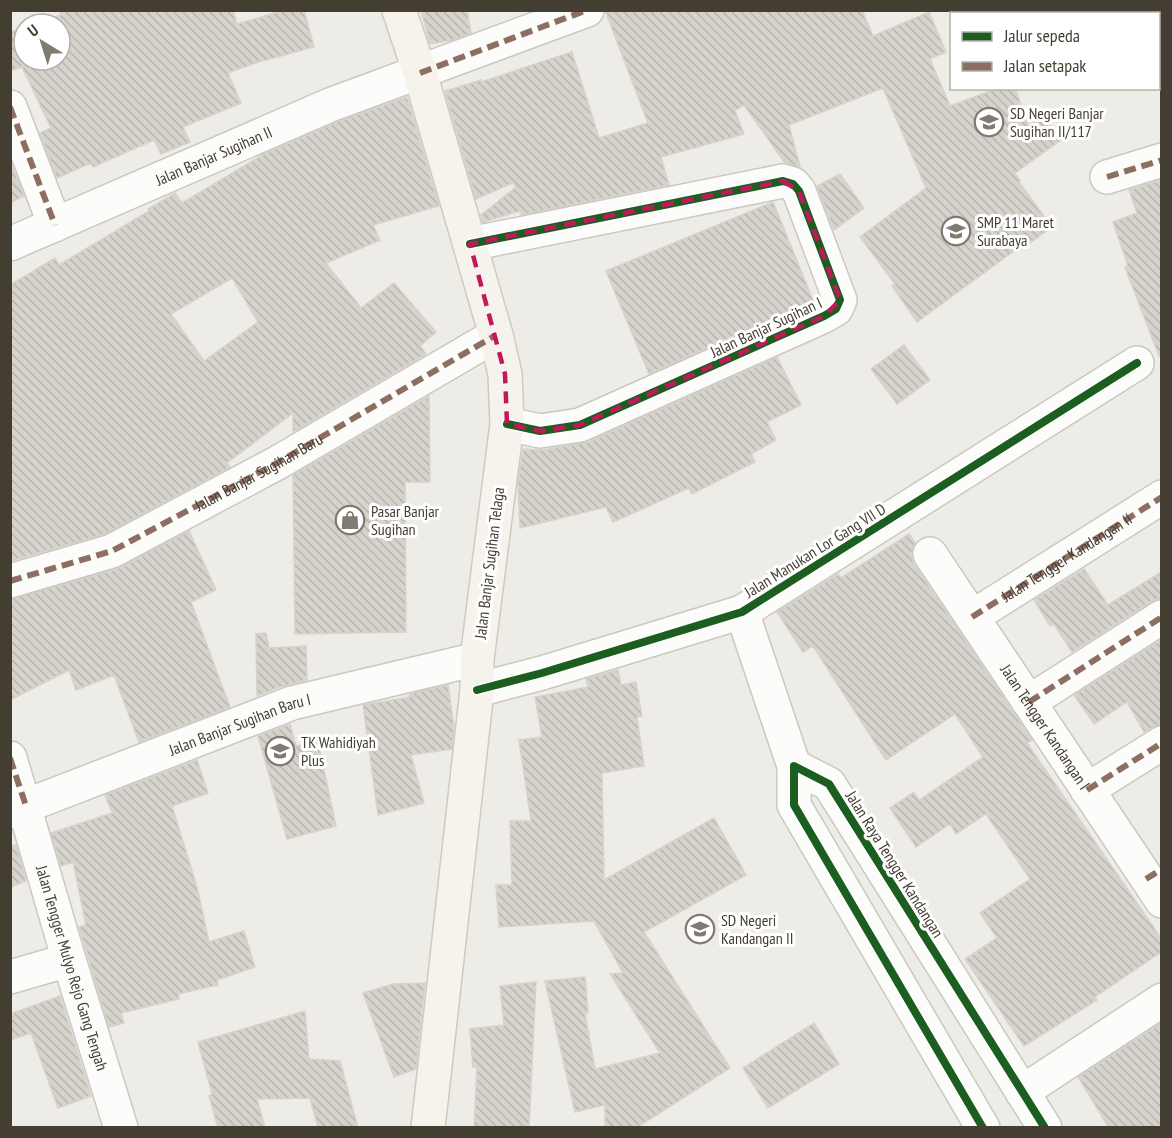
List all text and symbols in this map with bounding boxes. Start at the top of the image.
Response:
north arrow [12,12,72,72]
legend [950,12,1160,90]
text: U [23,20,42,41]
text: Jalur sepeda [1003,24,1080,47]
text: Jalan setapak [1003,54,1086,77]
place label: SD Negeri Banjar Sugihan II/117 [1010,103,1104,141]
school or university icon: SD Negeri Banjar Sugihan II/117 [973,106,1005,138]
street label: Jalan Banjar Sugihan II [151,121,275,190]
place label: SMP 11 Maret Surabaya [977,212,1055,250]
school or university icon: SMP 11 Maret Surabaya [940,215,972,247]
street label: Jalan Banjar Sugihan I [706,292,825,362]
street label: Jalan Banjar Sugihan Baru [190,429,326,515]
street label: Jalan Banjar Sugihan Telaga [470,486,508,641]
street label: Jalan Manukan Lor Gang VII D [740,498,889,602]
place label: Pasar Banjar Sugihan [371,501,440,539]
shop icon: Pasar Banjar Sugihan [334,504,366,536]
street label: Jalan Tengger Kandangan II [997,509,1136,606]
street label: Jalan Tengger Kandangan I [996,660,1095,793]
street label: Jalan Banjar Sugihan Baru I [165,689,312,760]
place label: TK Wahidiyah Plus [301,732,376,770]
school or university icon: TK Wahidiyah Plus [264,735,296,767]
street label: Jalan Raya Tengger Kandangan [841,786,948,941]
street label: Jalan Tengger Mulyo Rejo Gang Tengah [32,862,113,1073]
place label: SD Negeri Kandangan II [721,910,794,948]
school or university icon: SD Negeri Kandangan II [684,913,716,945]

